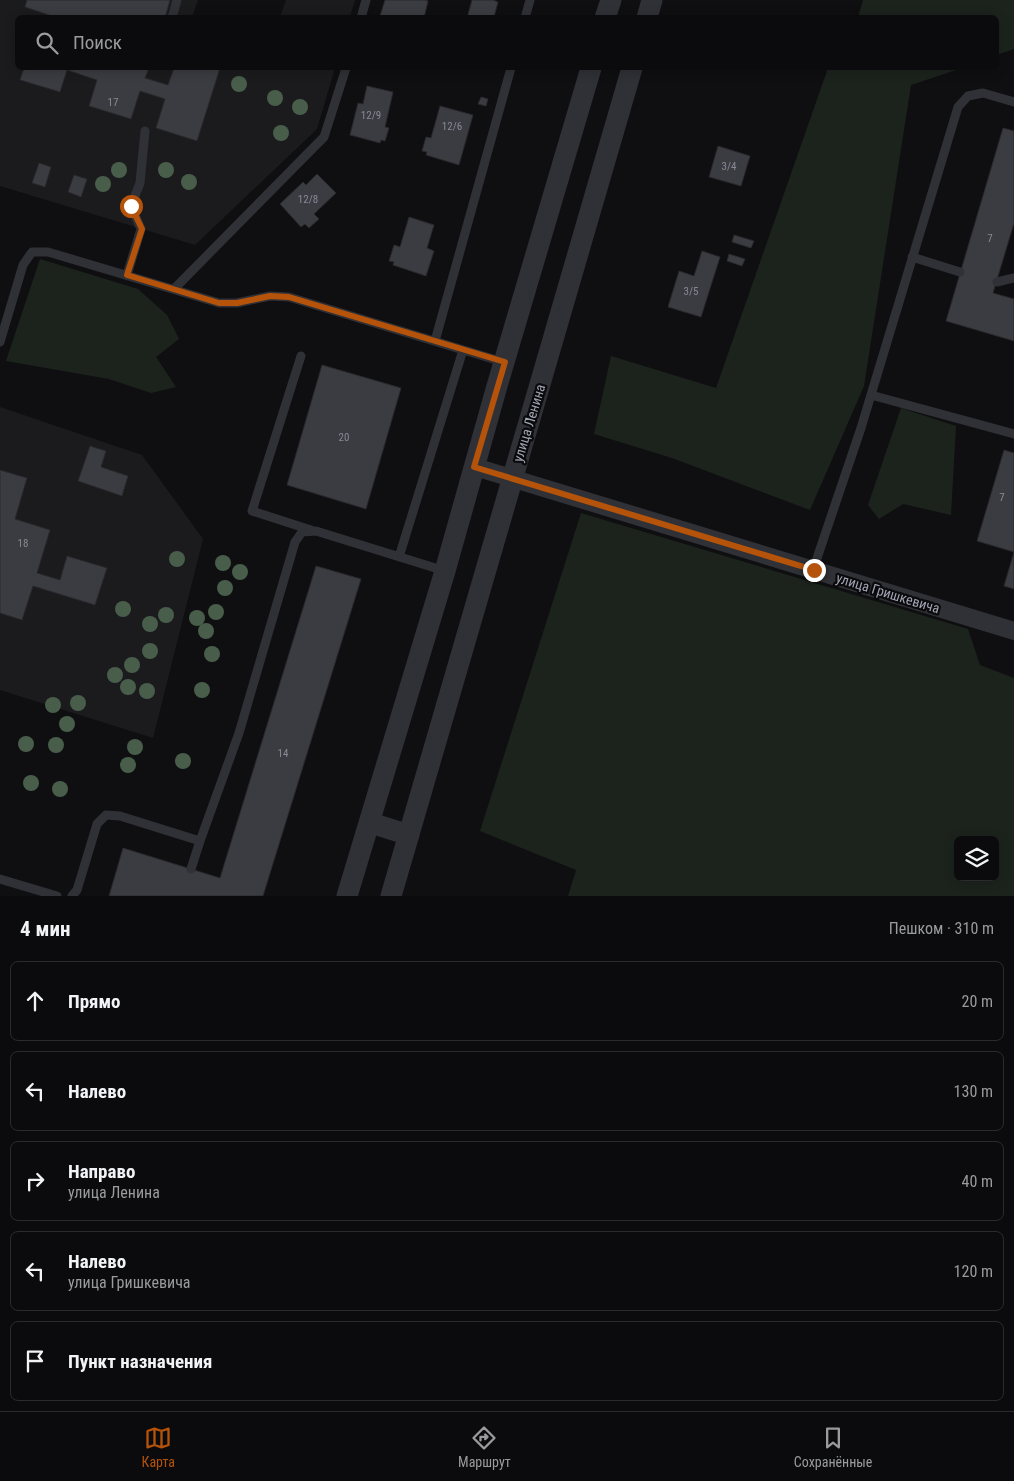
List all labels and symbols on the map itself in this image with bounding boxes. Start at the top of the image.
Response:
house number: 17 [108,96,118,109]
house number: 12/9 [361,109,381,122]
house number: 12/6 [442,120,462,133]
house number: 3/4 [722,160,737,173]
house number: 12/8 [298,193,318,206]
route start [120,195,143,218]
house number: 7 [987,232,993,245]
house number: 3/5 [684,285,698,298]
street label: улица Ленина [510,382,548,464]
house number: 20 [339,431,349,444]
house number: 7 [999,491,1005,504]
house number: 18 [18,537,28,550]
route end [803,559,826,582]
street label: улица Гришкевича [834,570,942,616]
house number: 14 [278,747,289,760]

